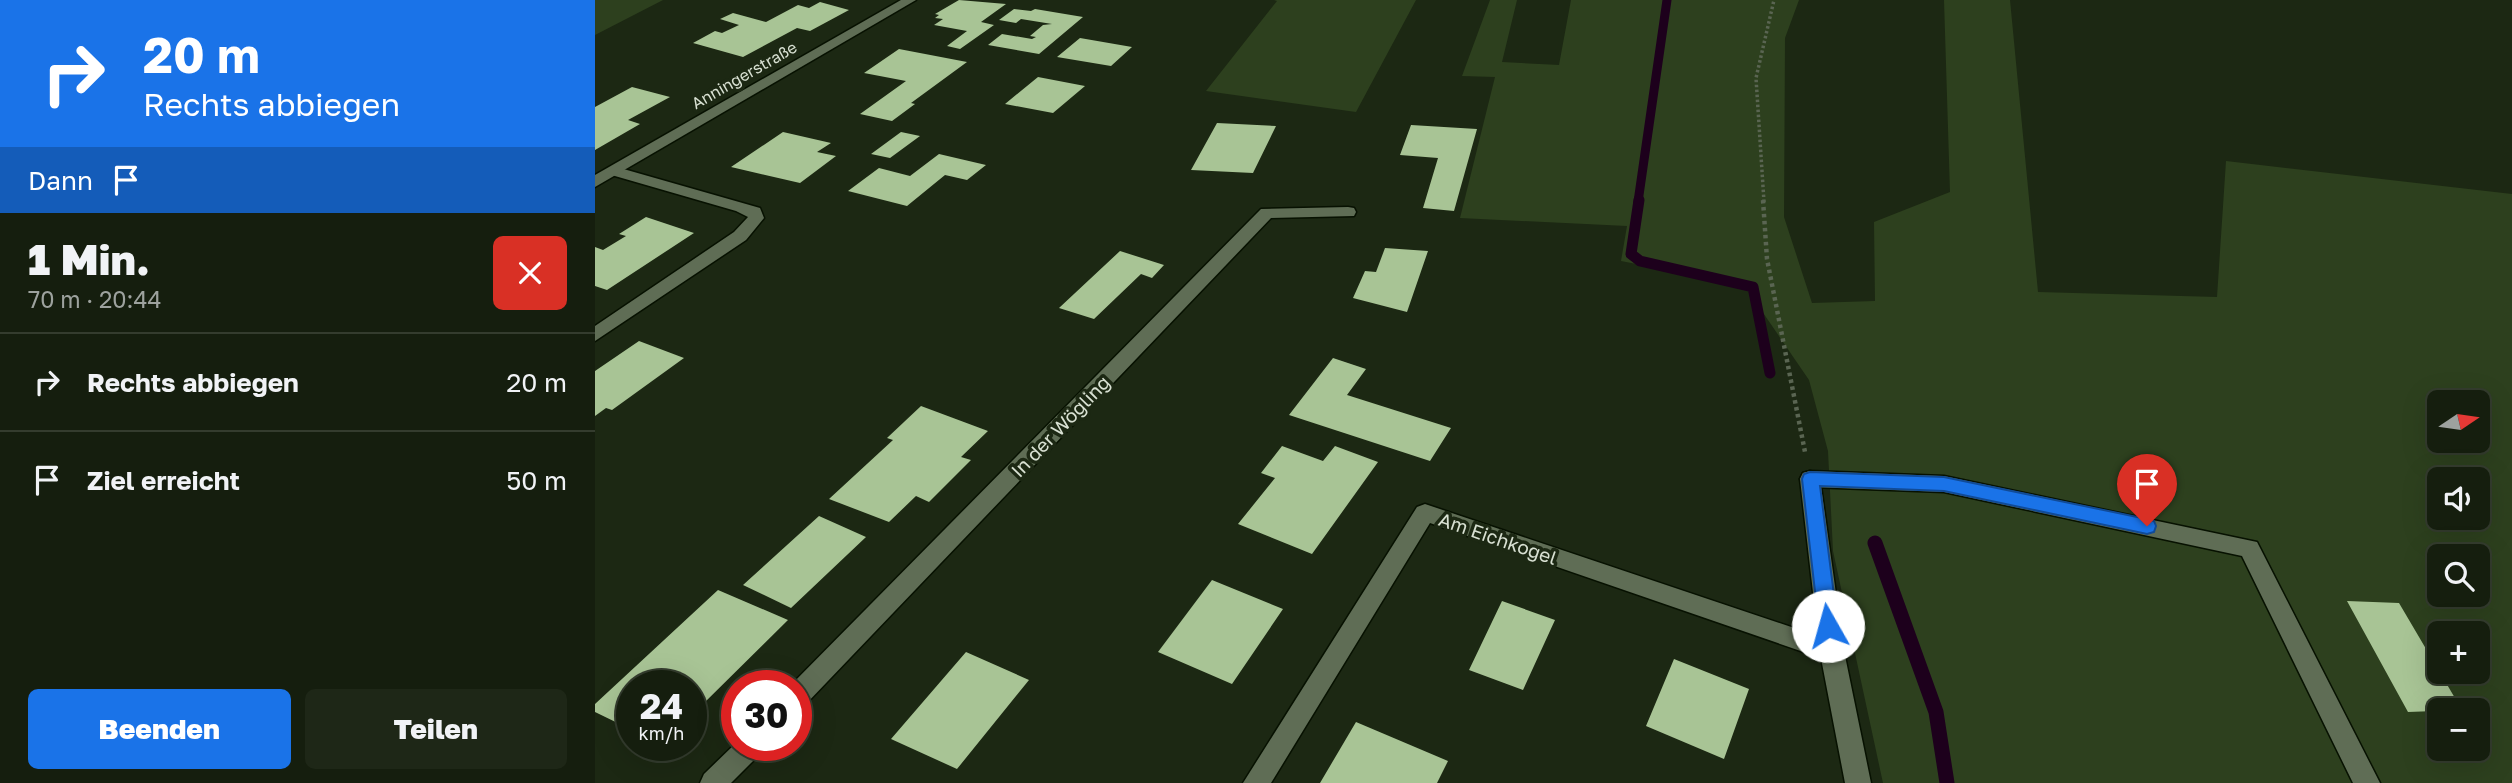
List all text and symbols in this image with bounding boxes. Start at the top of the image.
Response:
text: 20 m [143,25,260,84]
icon: right [28,28,119,119]
street label: Anningerstraße [688,37,800,113]
text: Rechts abbiegen [143,85,400,123]
icon: arrive [107,161,145,199]
text: Dann [28,165,93,196]
text: 1 Min. [28,234,150,284]
button: close [493,236,567,310]
text: 70 m · 20:44 [28,285,162,313]
icon: right [28,363,66,401]
text: Rechts abbiegen [87,367,299,398]
text: 20 m [506,367,567,398]
street label: In der Wögling [1006,370,1114,482]
north arrow [2427,390,2490,453]
map controls [2427,390,2490,761]
pin [2117,454,2177,526]
icon: arrive [28,461,66,499]
text: Ziel erreicht [87,465,240,496]
text: 50 m [506,465,567,496]
icon: arrive [2128,465,2166,503]
button: sound [2427,467,2490,530]
street label: Am Eichkogel [1436,507,1560,569]
button: search [2427,544,2490,607]
position arrow [1791,589,1865,663]
button: + [2427,621,2490,684]
speed limit sign: 30 [721,670,812,761]
text: 24 [640,685,683,727]
button: Beenden [28,689,291,769]
button: Teilen [305,689,567,769]
button: − [2427,698,2490,761]
text: km/h [639,722,684,744]

